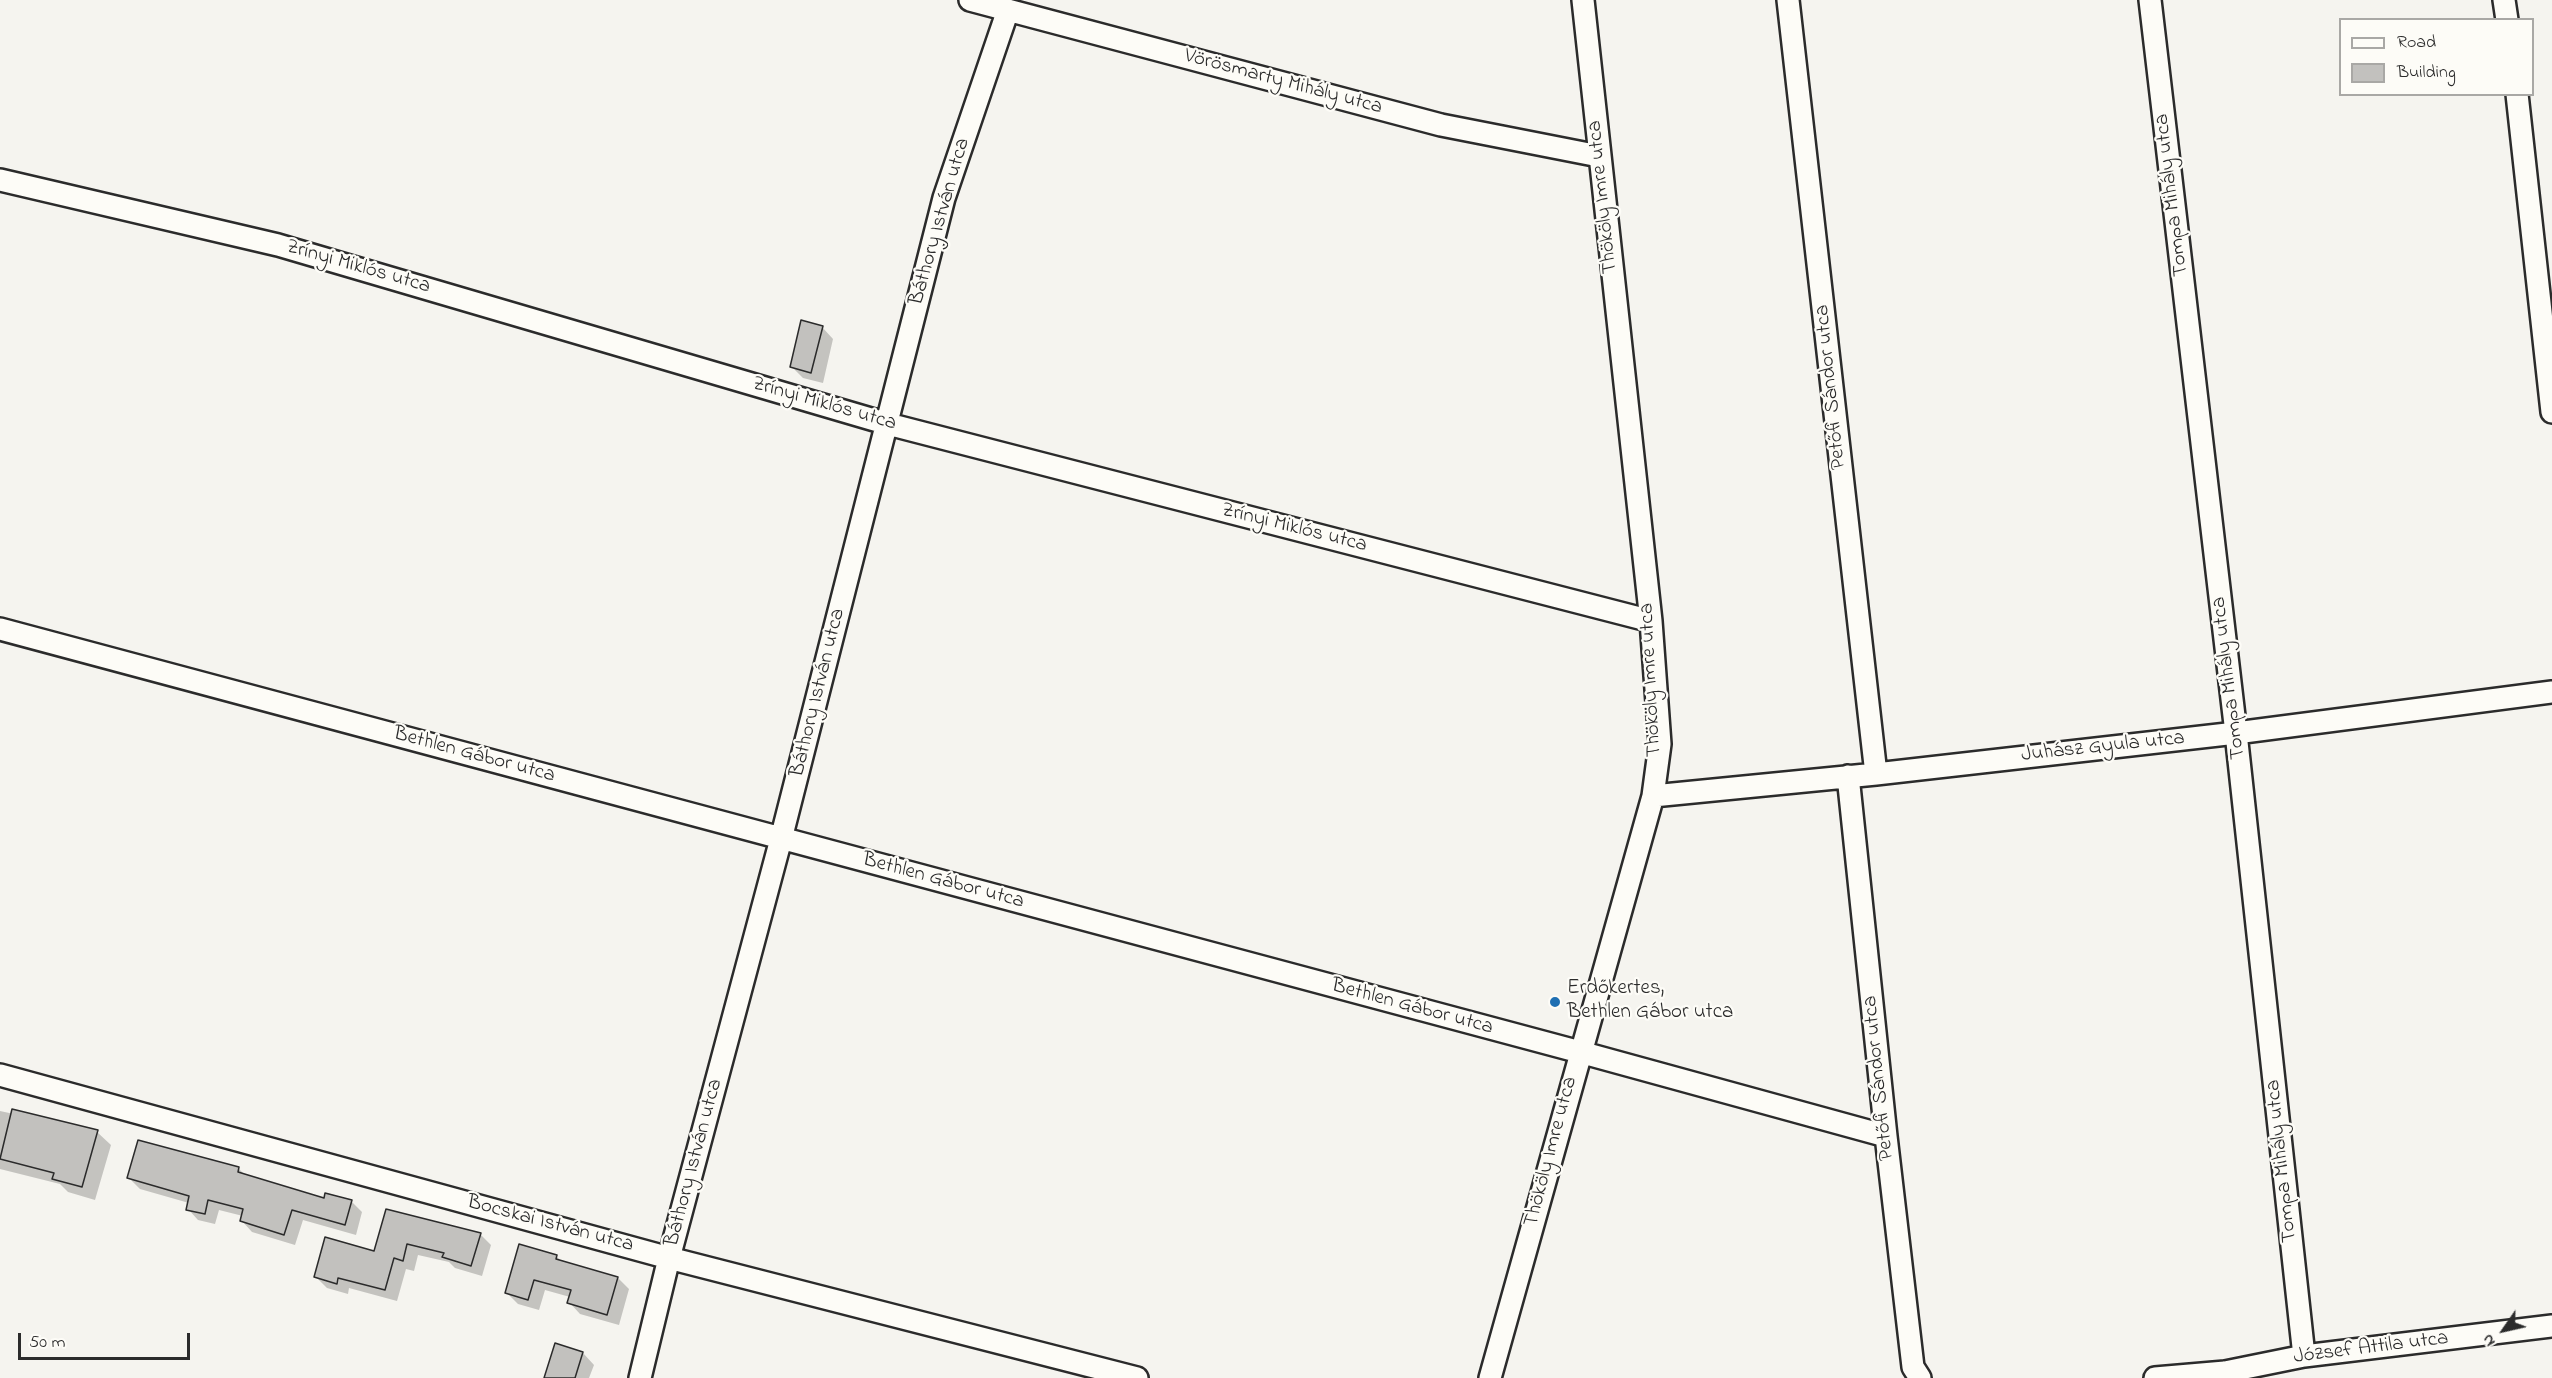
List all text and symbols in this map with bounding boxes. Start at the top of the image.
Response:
legend [2339,18,2534,96]
text: Road [2397,30,2436,56]
street label: Vörösmarty Mihály utca [1181,44,1385,122]
text: Building [2397,60,2456,86]
street label: Tompa Mihály utca [2151,112,2195,278]
street label: Thököly Imre utca [1583,119,1625,275]
street label: Báthory István utca [905,135,977,309]
street label: Zrínyi Miklós utca [283,235,433,301]
street label: Petőfi Sándor utca [1811,303,1853,471]
street label: Zrínyi Miklós utca [749,372,899,438]
street label: Zrínyi Miklós utca [1219,499,1369,559]
street label: Tompa Mihály utca [2208,595,2252,761]
street label: Thököly Imre utca [1635,602,1669,758]
street label: Báthory István utca [786,606,852,780]
street label: Bethlen Gábor utca [390,722,558,790]
street label: Juhász Gyula utca [2020,727,2186,769]
street label: Bethlen Gábor utca [859,848,1027,916]
street label: Bethlen Gábor utca [1328,974,1496,1042]
place label: Erdőkertes, Bethlen Gábor utca [1567,977,1733,1027]
street label: Petőfi Sándor utca [1859,994,1901,1162]
marker: Erdőkertes, Bethlen Gábor utca [1548,995,1562,1009]
street label: Thököly Imre utca [1520,1074,1584,1230]
street label: Báthory István utca [660,1076,730,1250]
street label: Tompa Mihály utca [2262,1078,2304,1244]
street label: Bocskai István utca [464,1191,636,1259]
north arrow [2474,1300,2534,1360]
scale bar [21,1321,194,1359]
street label: József Attila utca [2292,1327,2450,1371]
text: N [2476,1329,2502,1351]
text: 50 m [29,1330,66,1356]

